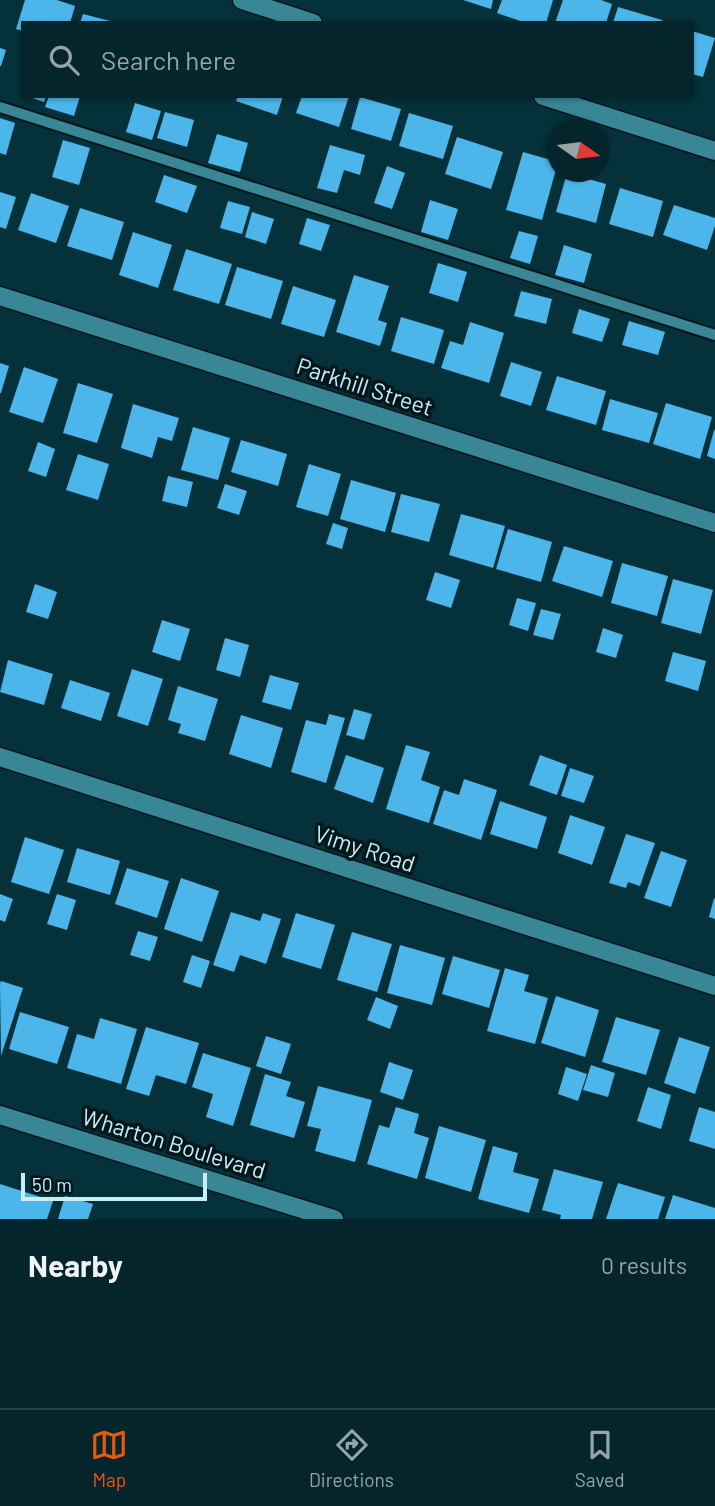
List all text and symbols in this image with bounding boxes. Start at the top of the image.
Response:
search box [21,21,694,98]
icon: search [45,41,83,79]
text: Search here [101,44,236,75]
north arrow [547,119,610,182]
street label: Parkhill Street [293,351,437,421]
street label: Vimy Road [311,819,419,877]
street label: Wharton Boulevard [79,1102,269,1184]
scale bar [21,1170,206,1202]
text: 50 m [32,1173,72,1196]
text: Nearby [28,1247,123,1283]
text: 0 results [601,1251,687,1279]
tab: Map [90,1426,128,1491]
tab: Directions [309,1426,394,1491]
tab: Saved [575,1426,625,1491]

